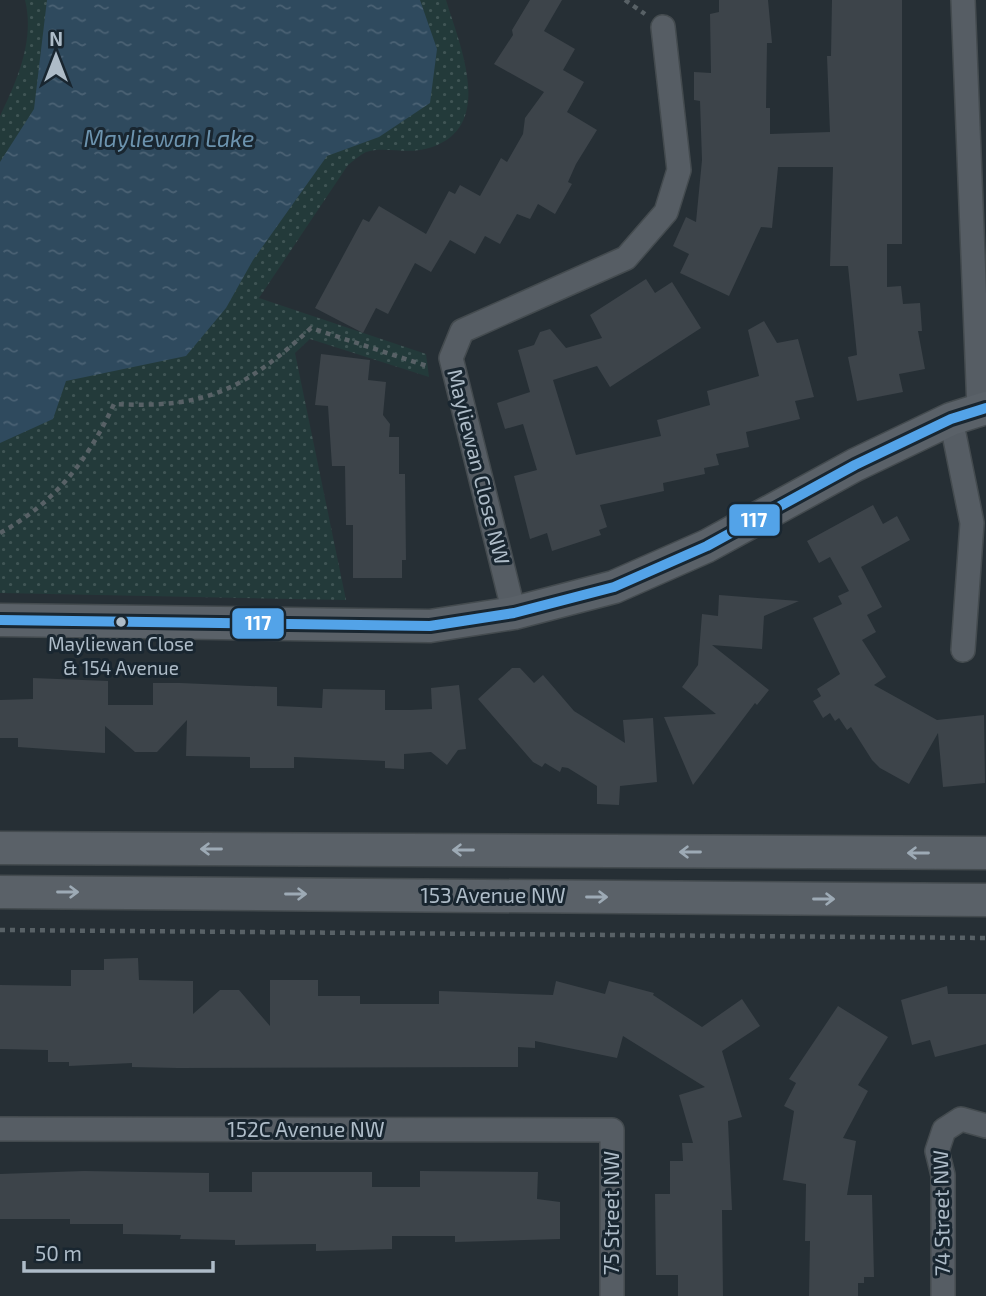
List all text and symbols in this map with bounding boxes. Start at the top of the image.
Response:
north arrow [21,21,91,91]
text: N [49,27,63,50]
water label: Mayliewan Lake [84,124,254,152]
street label: Mayliewan Close NW [443,366,516,567]
line badge: 117 [728,503,781,537]
text: 117 [741,508,767,531]
line badge: 117 [231,607,285,640]
text: 117 [245,611,271,634]
marker: Mayliewan Close & 154 Avenue [114,615,128,629]
place label: Mayliewan Close & 154 Avenue [48,632,194,679]
one-way arrow [200,842,223,856]
one-way arrow [452,843,475,857]
one-way arrow [679,845,702,858]
one-way arrow [907,846,930,860]
street label: 153 Avenue NW [420,882,566,907]
one-way arrow [56,885,79,899]
one-way arrow [284,887,307,901]
one-way arrow [585,890,608,904]
one-way arrow [812,892,835,906]
street label: 152C Avenue NW [227,1116,385,1141]
street label: 74 Street NW [927,1150,954,1276]
street label: 75 Street NW [598,1151,623,1275]
scale bar [24,1230,214,1274]
text: 50 m [35,1240,82,1265]

